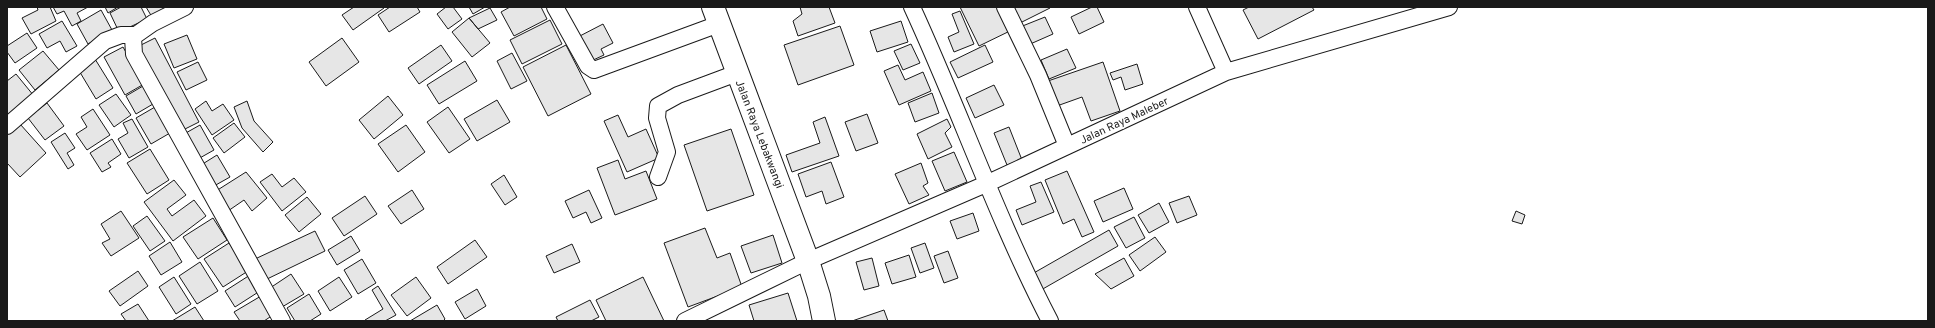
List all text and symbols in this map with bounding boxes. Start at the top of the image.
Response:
street label: Jalan Raya Lebakwangi [732,78,786,191]
street label: Jalan Raya Maleber [1078,94,1172,148]

